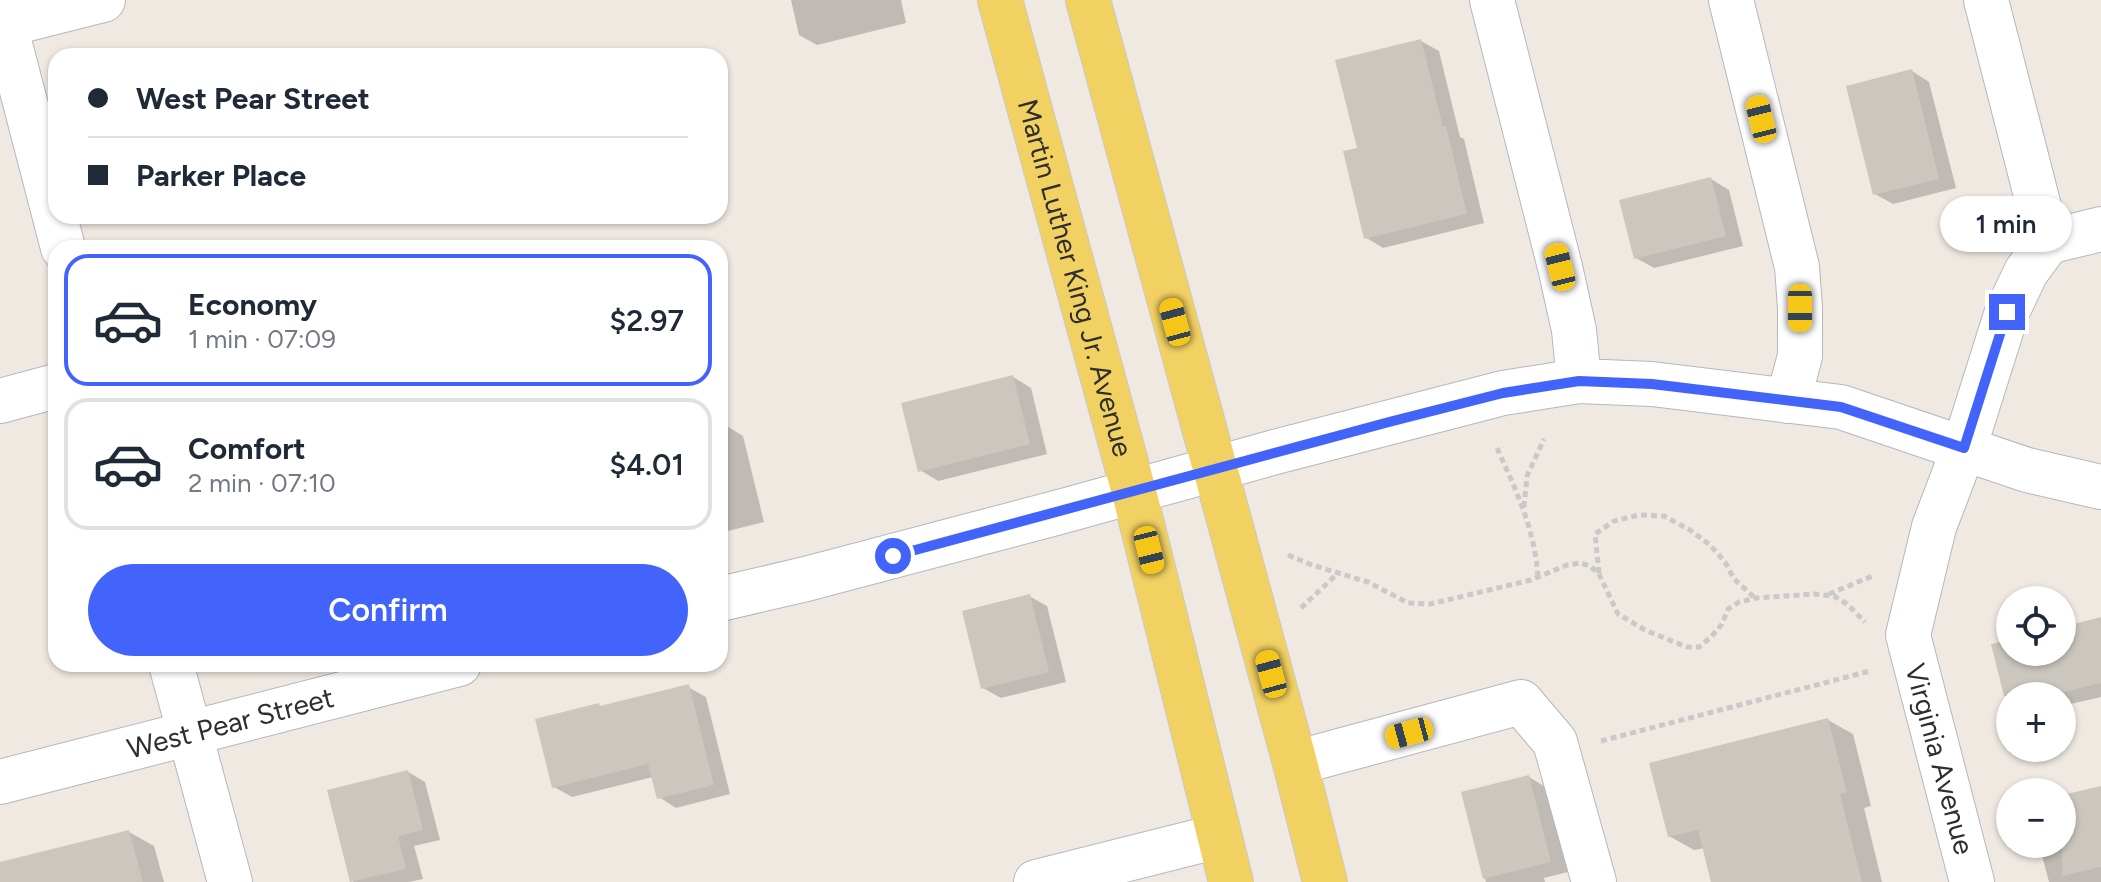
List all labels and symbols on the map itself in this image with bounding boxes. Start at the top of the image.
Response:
car [1744,93,1778,145]
street label: Martin Luther King Jr. Avenue [1011,95,1141,460]
callout: 1 min [1941,196,2073,252]
car [1543,241,1577,293]
car [1788,284,1812,332]
route end [1989,294,2025,330]
car [1157,296,1193,348]
car [1132,524,1166,576]
route start [875,538,911,574]
car [1253,648,1289,700]
street label: Virginia Avenue [1898,660,1982,858]
street label: West Pear Street [124,680,337,766]
car [1383,715,1435,751]

